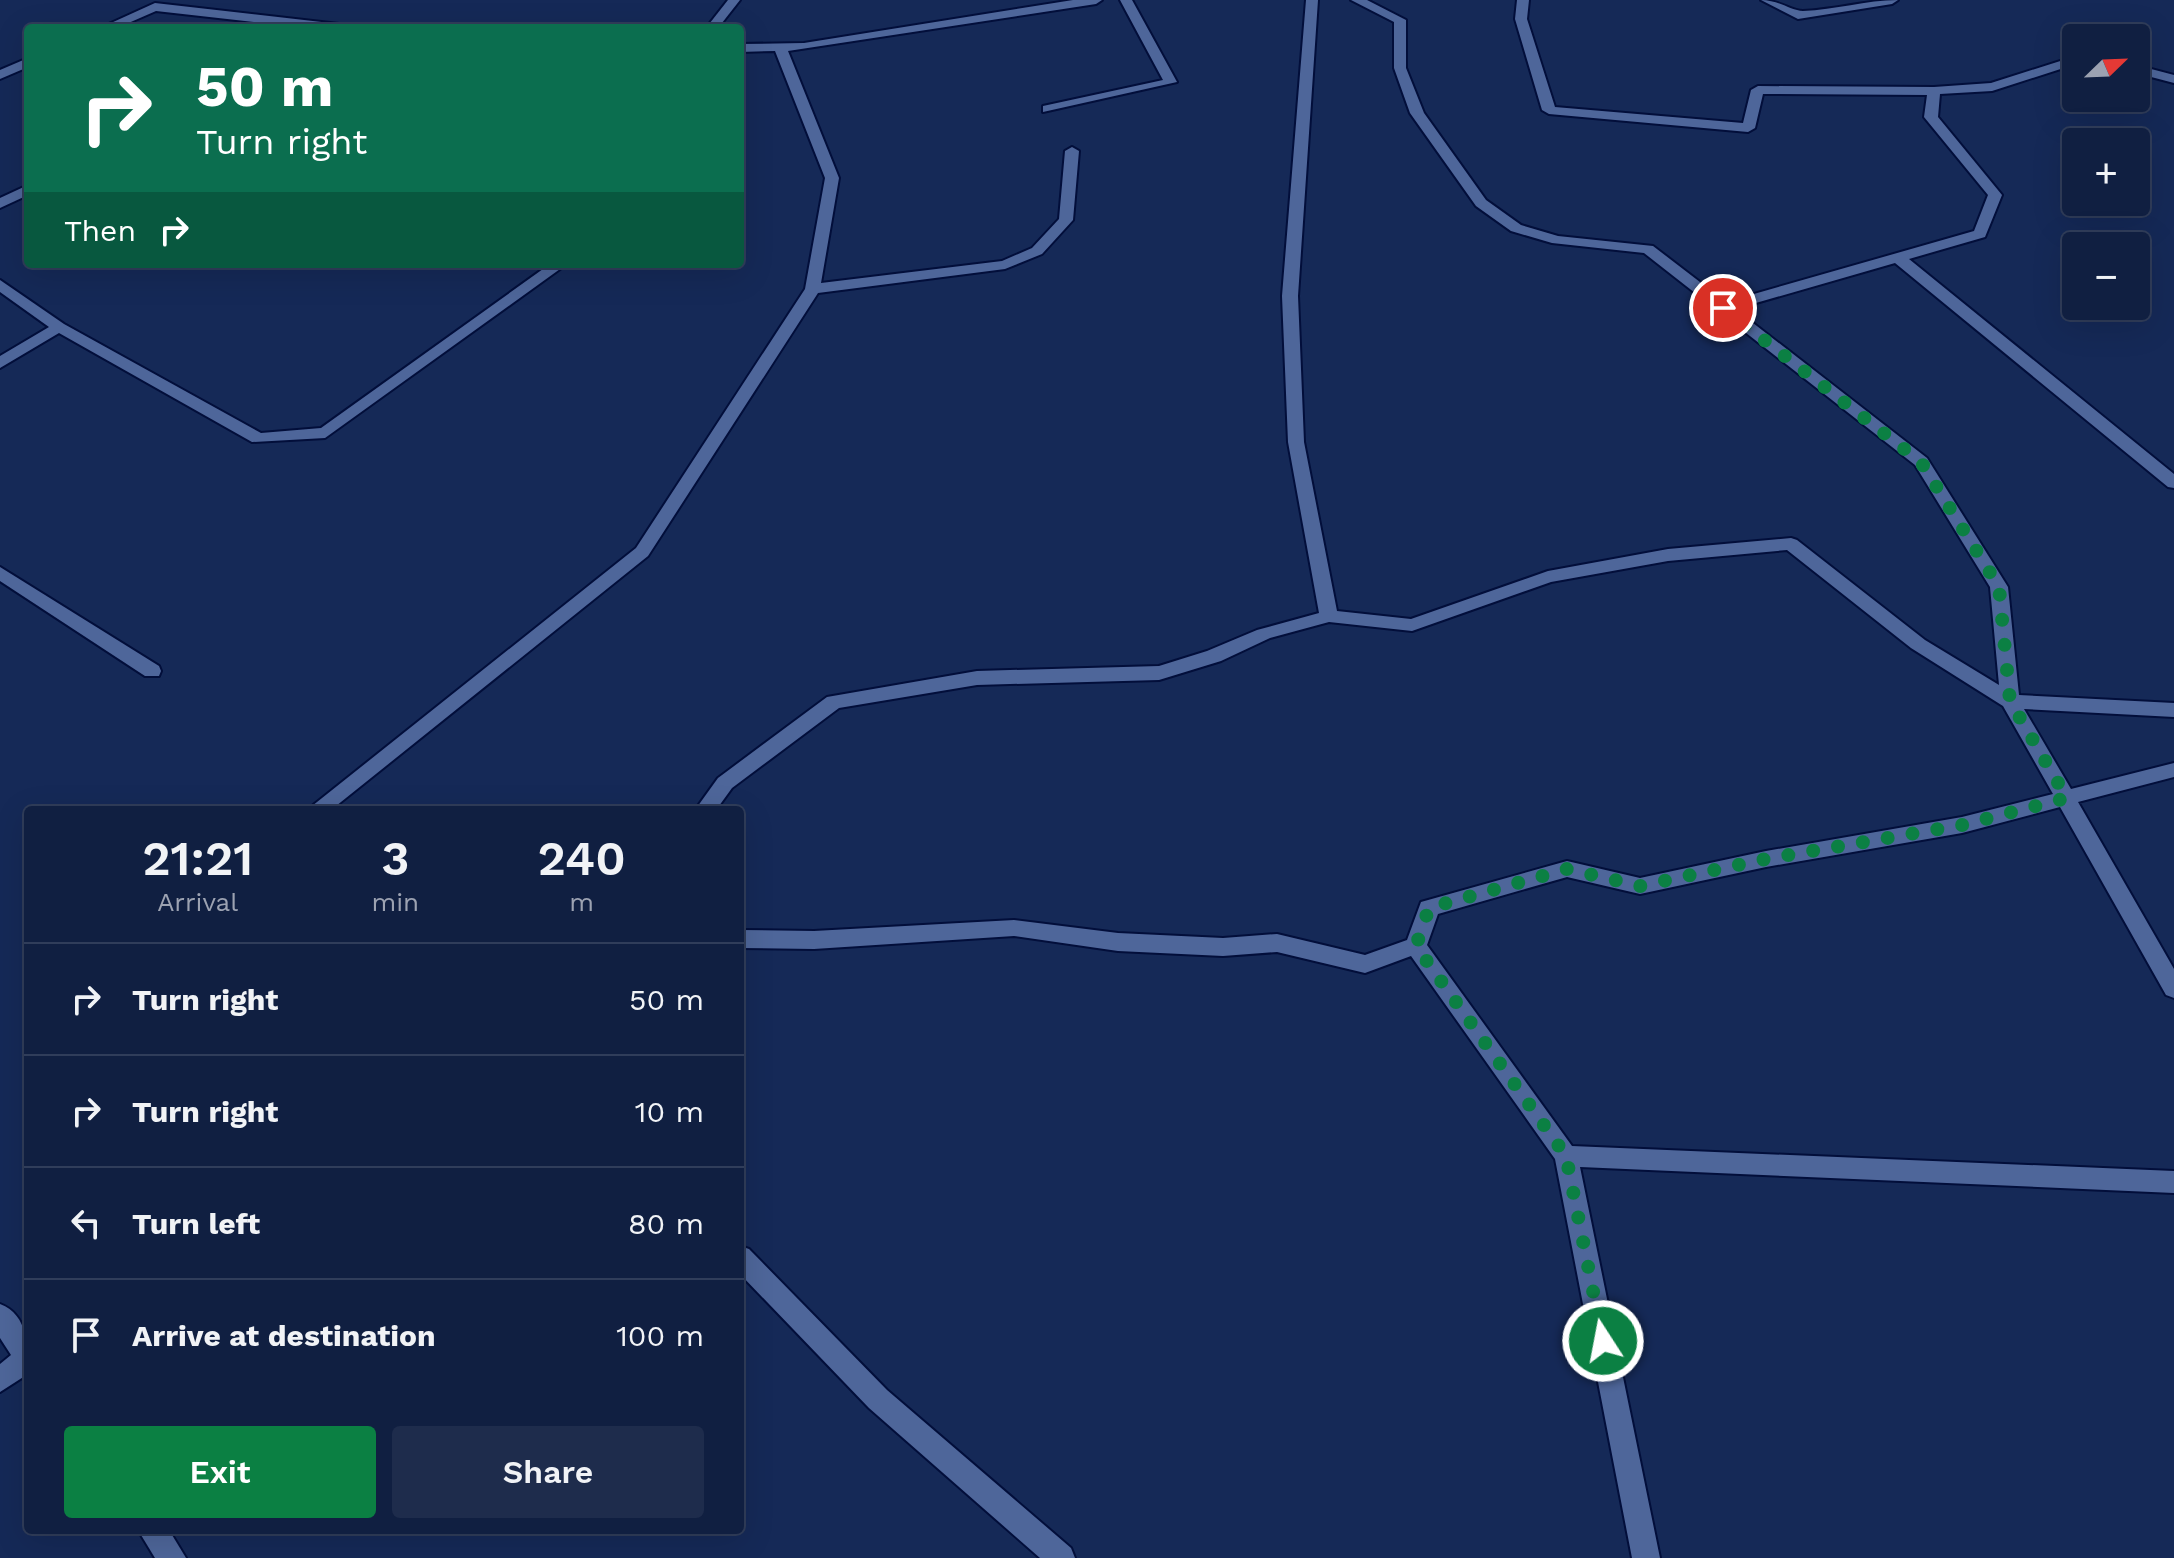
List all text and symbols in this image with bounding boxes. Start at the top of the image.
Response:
north arrow [2062,24,2150,112]
map controls [2062,24,2150,320]
text: 50 m [196,54,333,120]
icon: right [64,56,168,160]
text: Turn right [196,121,367,163]
button: + [2062,128,2150,216]
icon: right [152,208,196,252]
text: Then [64,213,136,248]
button: − [2062,232,2150,320]
pin [1689,274,1757,342]
icon: arrive [1701,286,1745,330]
text: 21:21 [142,830,253,887]
text: 3 [381,830,409,887]
text: 240 [537,830,626,887]
text: Arrival [157,887,238,917]
text: min [371,887,419,917]
text: m [569,887,594,917]
icon: right [64,977,108,1021]
text: Turn right [132,982,278,1017]
text: 50 m [629,982,704,1017]
icon: right [64,1089,108,1133]
text: Turn right [132,1094,278,1129]
text: 10 m [635,1094,704,1129]
icon: left [64,1201,108,1245]
text: Turn left [132,1206,260,1241]
text: 80 m [628,1206,704,1241]
position arrow [1561,1299,1645,1383]
icon: arrive [64,1313,108,1357]
text: Arrive at destination [132,1318,436,1353]
text: 100 m [616,1318,704,1353]
button: Exit [64,1426,376,1518]
button: Share [392,1426,704,1518]

